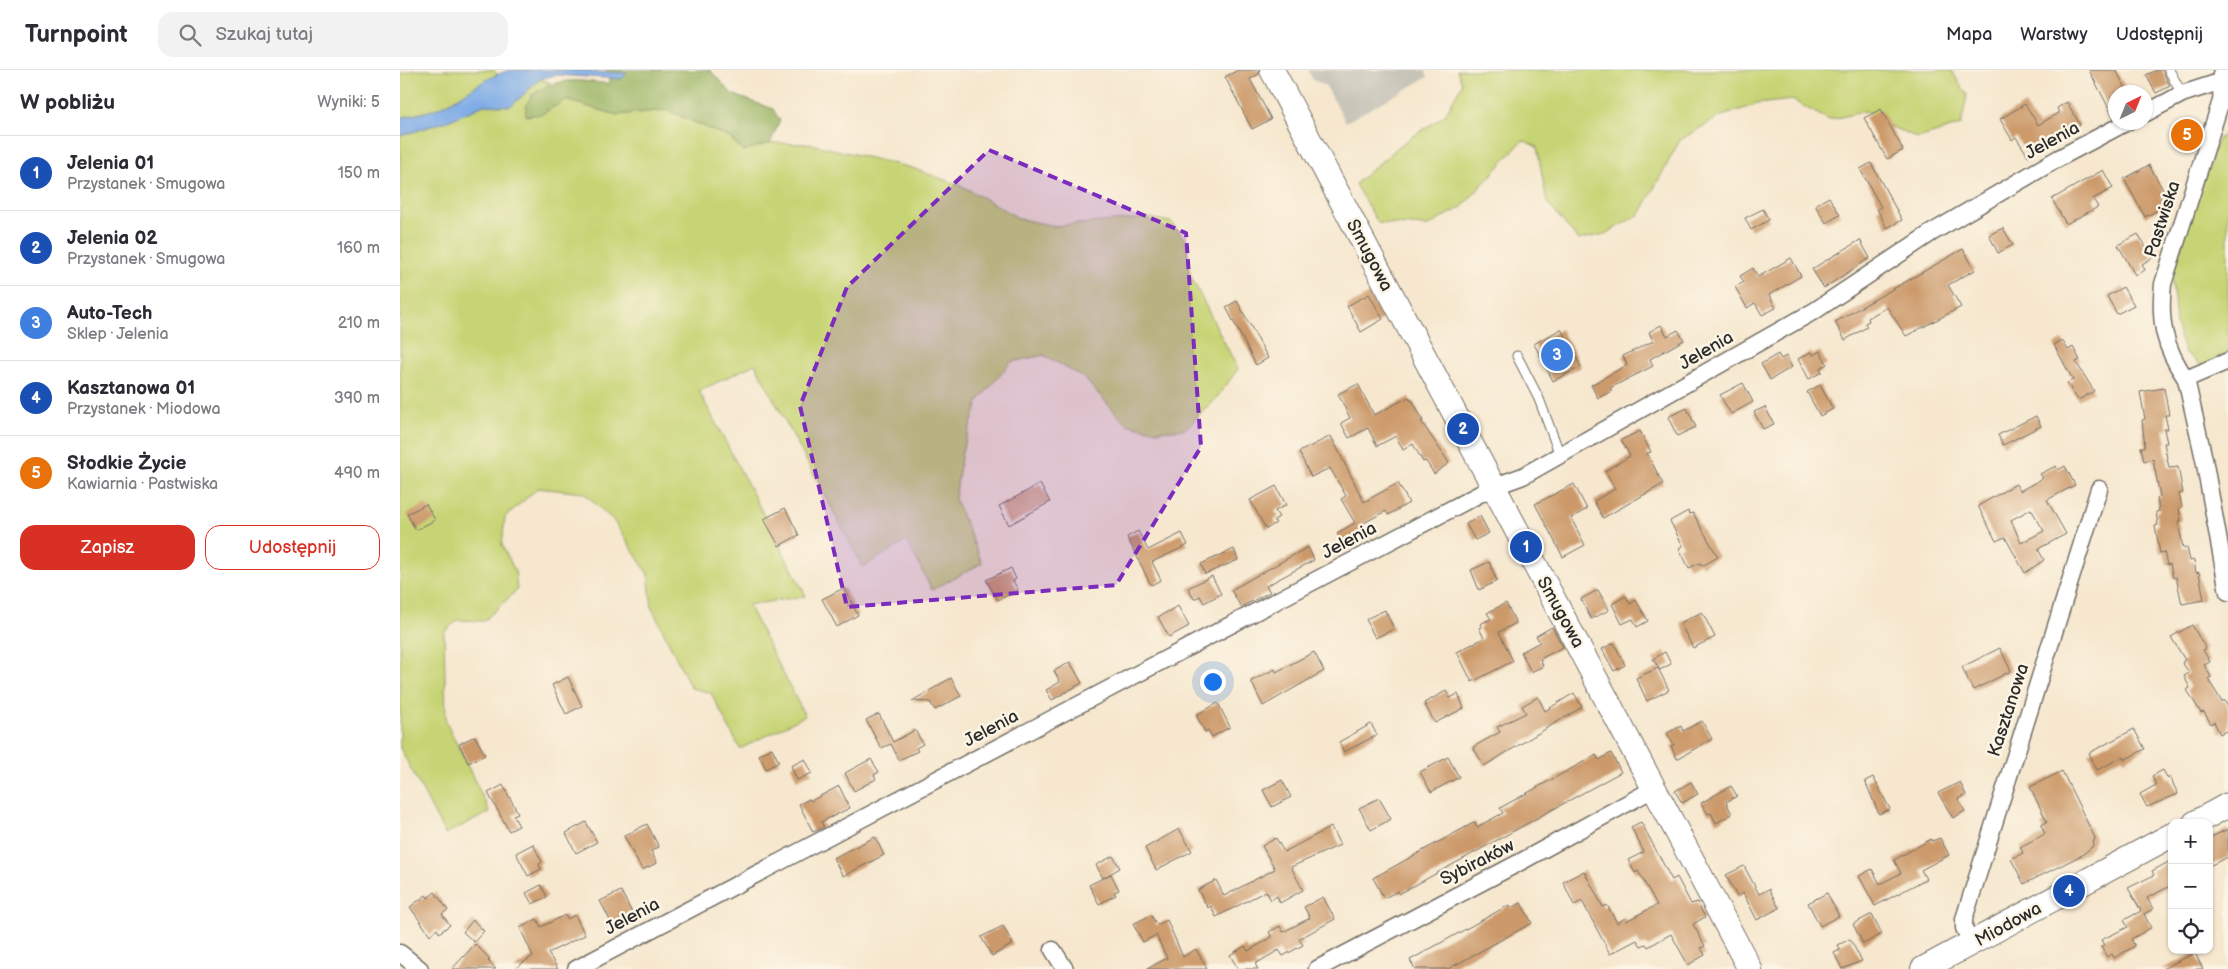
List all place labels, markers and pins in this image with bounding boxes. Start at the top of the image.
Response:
pin: 5 [2171,116,2203,154]
pin: 3 [1541,336,1573,374]
pin: 2 [1447,410,1479,448]
pin: 1 [1510,528,1542,566]
pin: 4 [2053,872,2085,910]

